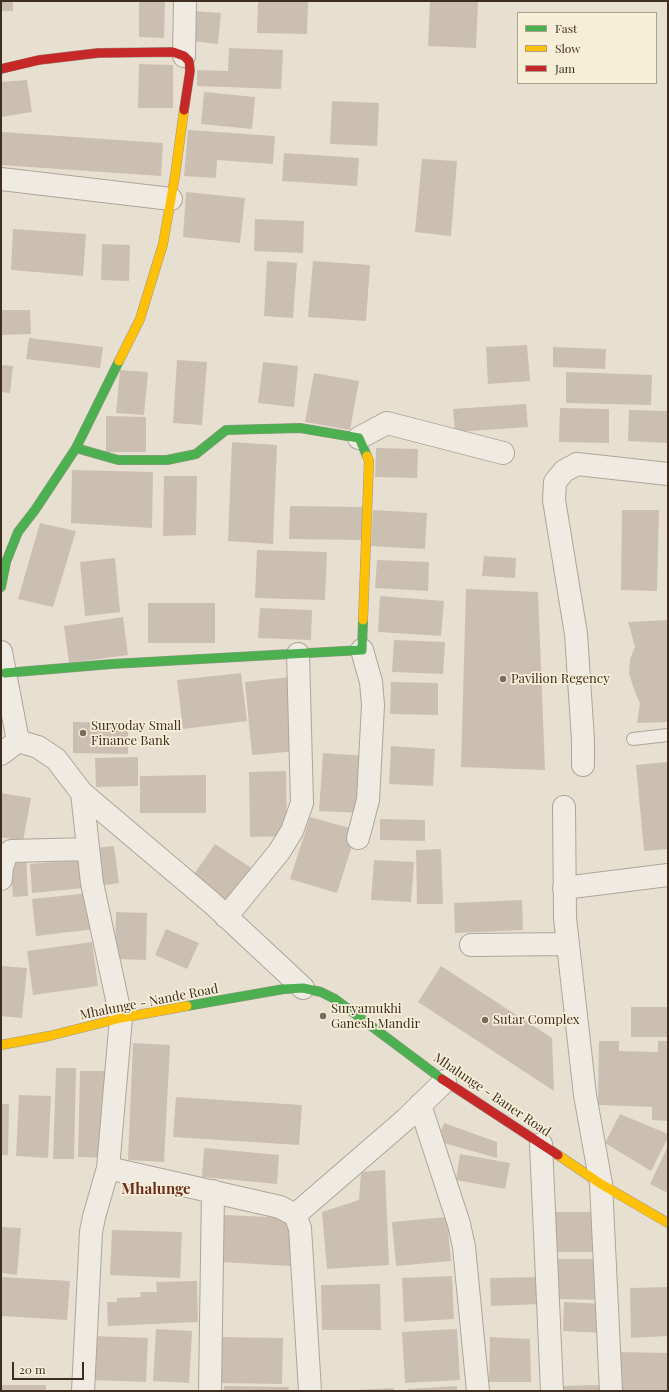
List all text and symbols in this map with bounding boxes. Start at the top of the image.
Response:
legend [517,12,657,84]
text: Fast [555,20,577,36]
text: Slow [555,40,581,56]
text: Jam [555,60,575,76]
place label: Pavilion Regency [511,671,610,687]
marker: Pavilion Regency [498,674,508,684]
place label: Suryoday Small Finance Bank [91,718,181,749]
marker: Suryoday Small Finance Bank [78,728,88,738]
street label: Mhalunge - Nande Road [78,981,220,1023]
place label: Suryamukhi Ganesh Mandir [331,1001,420,1032]
marker: Suryamukhi Ganesh Mandir [318,1011,328,1021]
place label: Sutar Complex [493,1012,580,1028]
marker: Sutar Complex [480,1015,490,1025]
street label: Mhalunge - Baner Road [430,1050,554,1140]
district label: Mhalunge [121,1180,191,1198]
scale bar [14,1354,86,1380]
text: 20 m [19,1361,46,1377]

